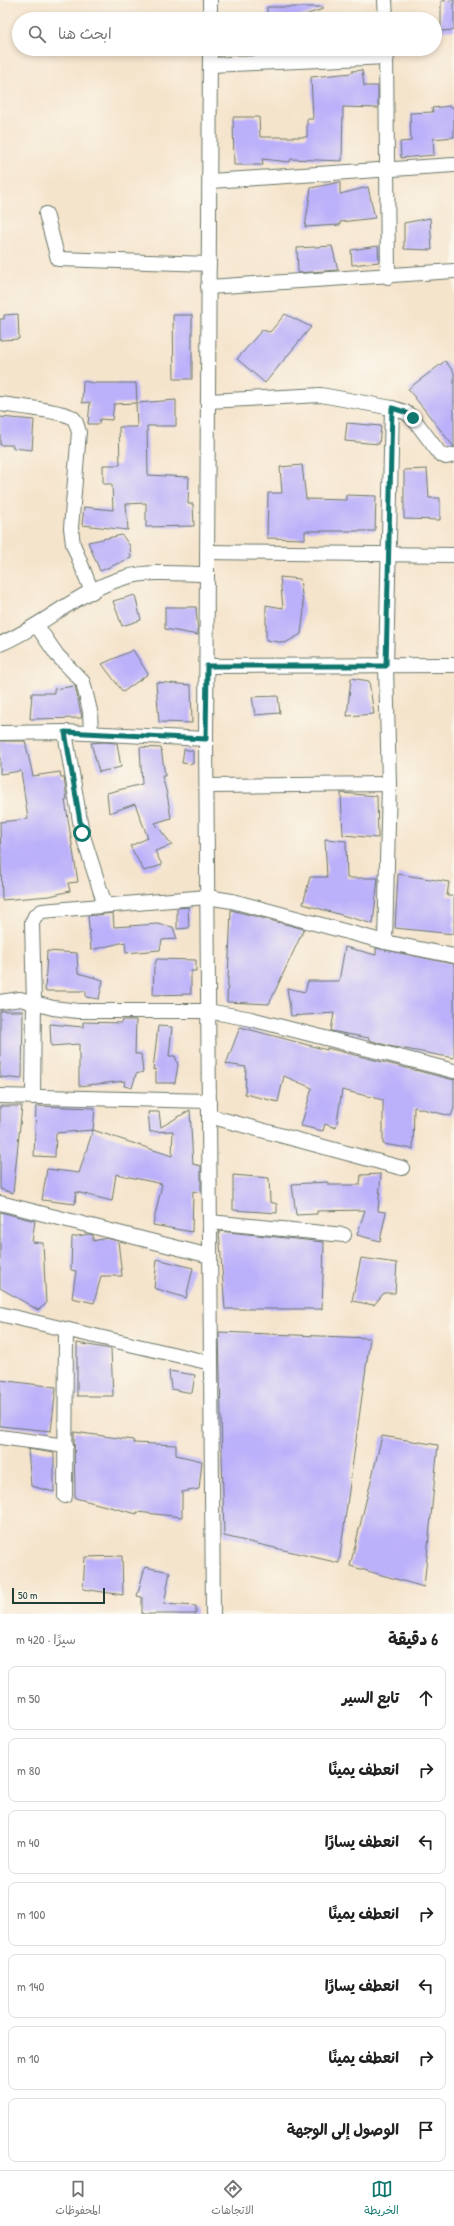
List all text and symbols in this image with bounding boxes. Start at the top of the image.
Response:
search box [12,12,442,56]
icon: search [26,23,48,45]
text: ابحث هنا [58,23,112,44]
route end [404,409,422,427]
route start [73,824,91,842]
scale bar [12,1586,105,1605]
text: 50 m [18,1588,38,1602]
text: 6 دقيقة [388,1627,438,1650]
text: سيرًا · 420 m [16,1630,76,1648]
text: تابع السير [342,1687,399,1708]
icon: ahead [415,1687,437,1709]
text: 50 m [17,1689,40,1707]
text: انعطف يمينًا [329,1759,399,1780]
icon: right [415,1759,437,1781]
text: 80 m [17,1761,40,1779]
text: انعطف يسارًا [325,1831,399,1852]
icon: left [415,1831,437,1853]
text: 40 m [17,1833,40,1851]
text: انعطف يمينًا [329,1903,399,1924]
icon: right [415,1903,437,1925]
text: 100 m [17,1905,45,1923]
text: انعطف يسارًا [325,1975,399,1996]
icon: left [415,1975,437,1997]
text: 140 m [17,1977,44,1995]
text: انعطف يمينًا [329,2047,399,2068]
icon: right [415,2047,437,2069]
text: 10 m [17,2049,39,2067]
text: الوصول إلى الوجهة [287,2119,399,2140]
icon: arrive [415,2119,437,2141]
tab: المحفوظات [55,2178,101,2220]
tab: الاتجاهات [211,2178,254,2220]
tab: الخريطة [364,2178,399,2220]

